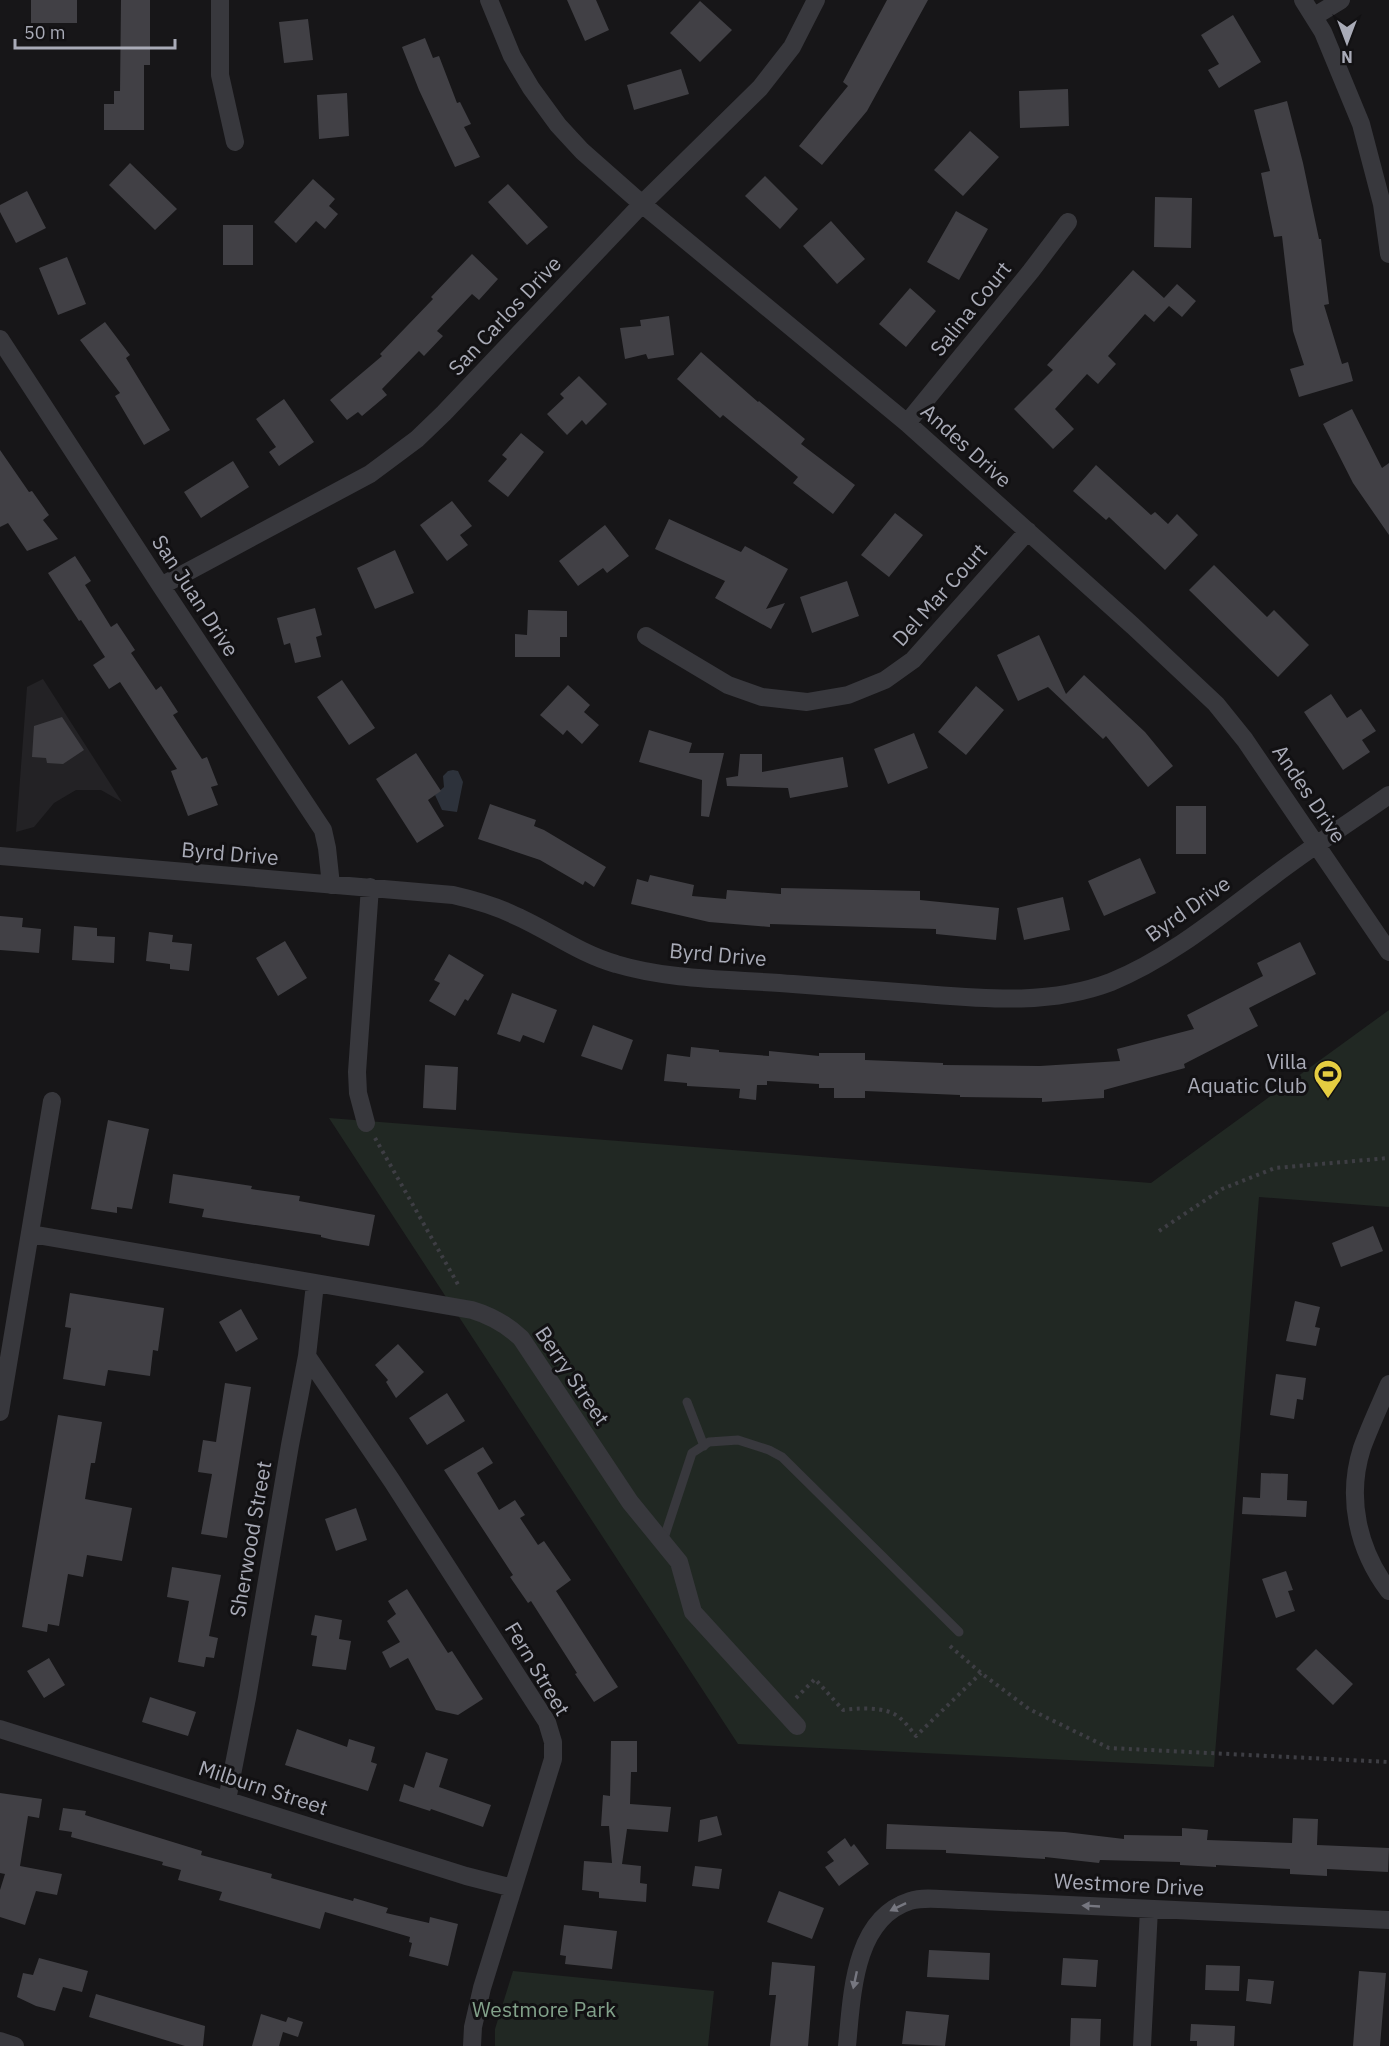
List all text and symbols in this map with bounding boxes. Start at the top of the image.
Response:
scale bar [15,12,176,50]
north arrow [1317,12,1377,72]
text: 50 m [24,21,66,44]
text: N [1341,47,1353,67]
street label: San Carlos Drive [442,250,567,381]
street label: Salina Court [923,255,1017,362]
street label: Andes Drive [915,397,1018,493]
street label: San Juan Drive [146,529,246,662]
street label: Del Mar Court [886,537,993,652]
street label: Andes Drive [1267,739,1353,848]
street label: Byrd Drive [180,835,280,871]
street label: Byrd Drive [1139,869,1235,948]
street label: Byrd Drive [668,936,768,972]
place label: Villa Aquatic Club [1187,1047,1307,1099]
sports icon: Villa Aquatic Club [1312,1058,1344,1100]
street label: Berry Street [529,1320,616,1430]
street label: Sherwood Street [223,1459,278,1619]
street label: Fern Street [499,1616,577,1721]
street label: Milburn Street [195,1753,332,1821]
street label: Westmore Drive [1053,1866,1205,1902]
one-way arrow [1082,1901,1101,1910]
one-way arrow [889,1902,906,1911]
one-way arrow [850,1971,859,1990]
park label: Westmore Park [472,1995,616,2023]

